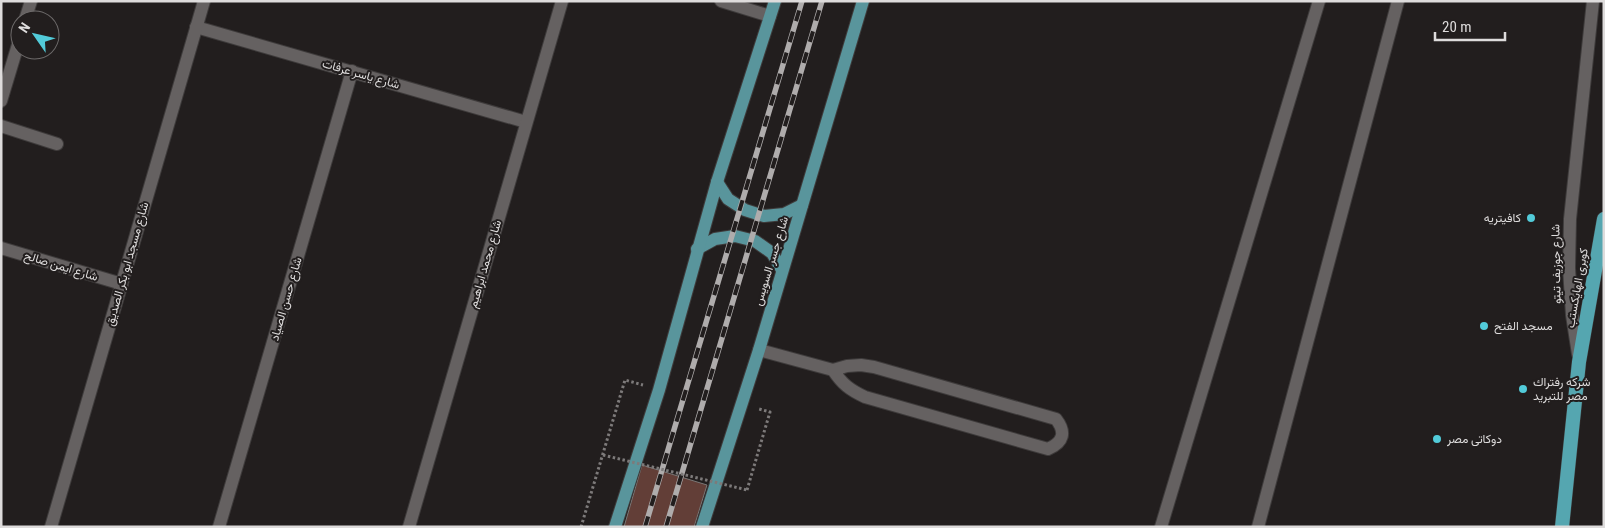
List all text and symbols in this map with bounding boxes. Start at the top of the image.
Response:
north arrow [10,10,60,60]
scale bar [1435,10,1505,42]
text: 20 m [1442,18,1472,36]
text: N [15,20,33,36]
street label: شارع ياسر عرفات [320,56,401,94]
street label: شارع مسجد ابو بكر الصديق [103,200,153,328]
place label: كافيتريه [1484,211,1521,226]
marker: كافيتريه [1525,212,1537,224]
street label: شارع جسر السويس [751,215,793,308]
street label: شارع محمد ابراهيم [466,218,506,310]
street label: شارع جوزيف تيتو [1548,224,1566,304]
street label: كوبرى الهايكستب [1563,247,1592,329]
street label: شارع ايمن صالح [22,248,100,286]
street label: شارع حسن الصياد [267,256,307,343]
place label: مسجد الفتح [1494,319,1553,335]
marker: مسجد الفتح [1478,320,1490,332]
place label: شركه رفتراك مصر للتبريد [1533,375,1591,404]
marker: شركه رفتراك مصر للتبريد [1517,383,1529,395]
place label: دوكاتى مصر [1446,432,1502,447]
marker: دوكاتى مصر [1431,433,1443,445]

